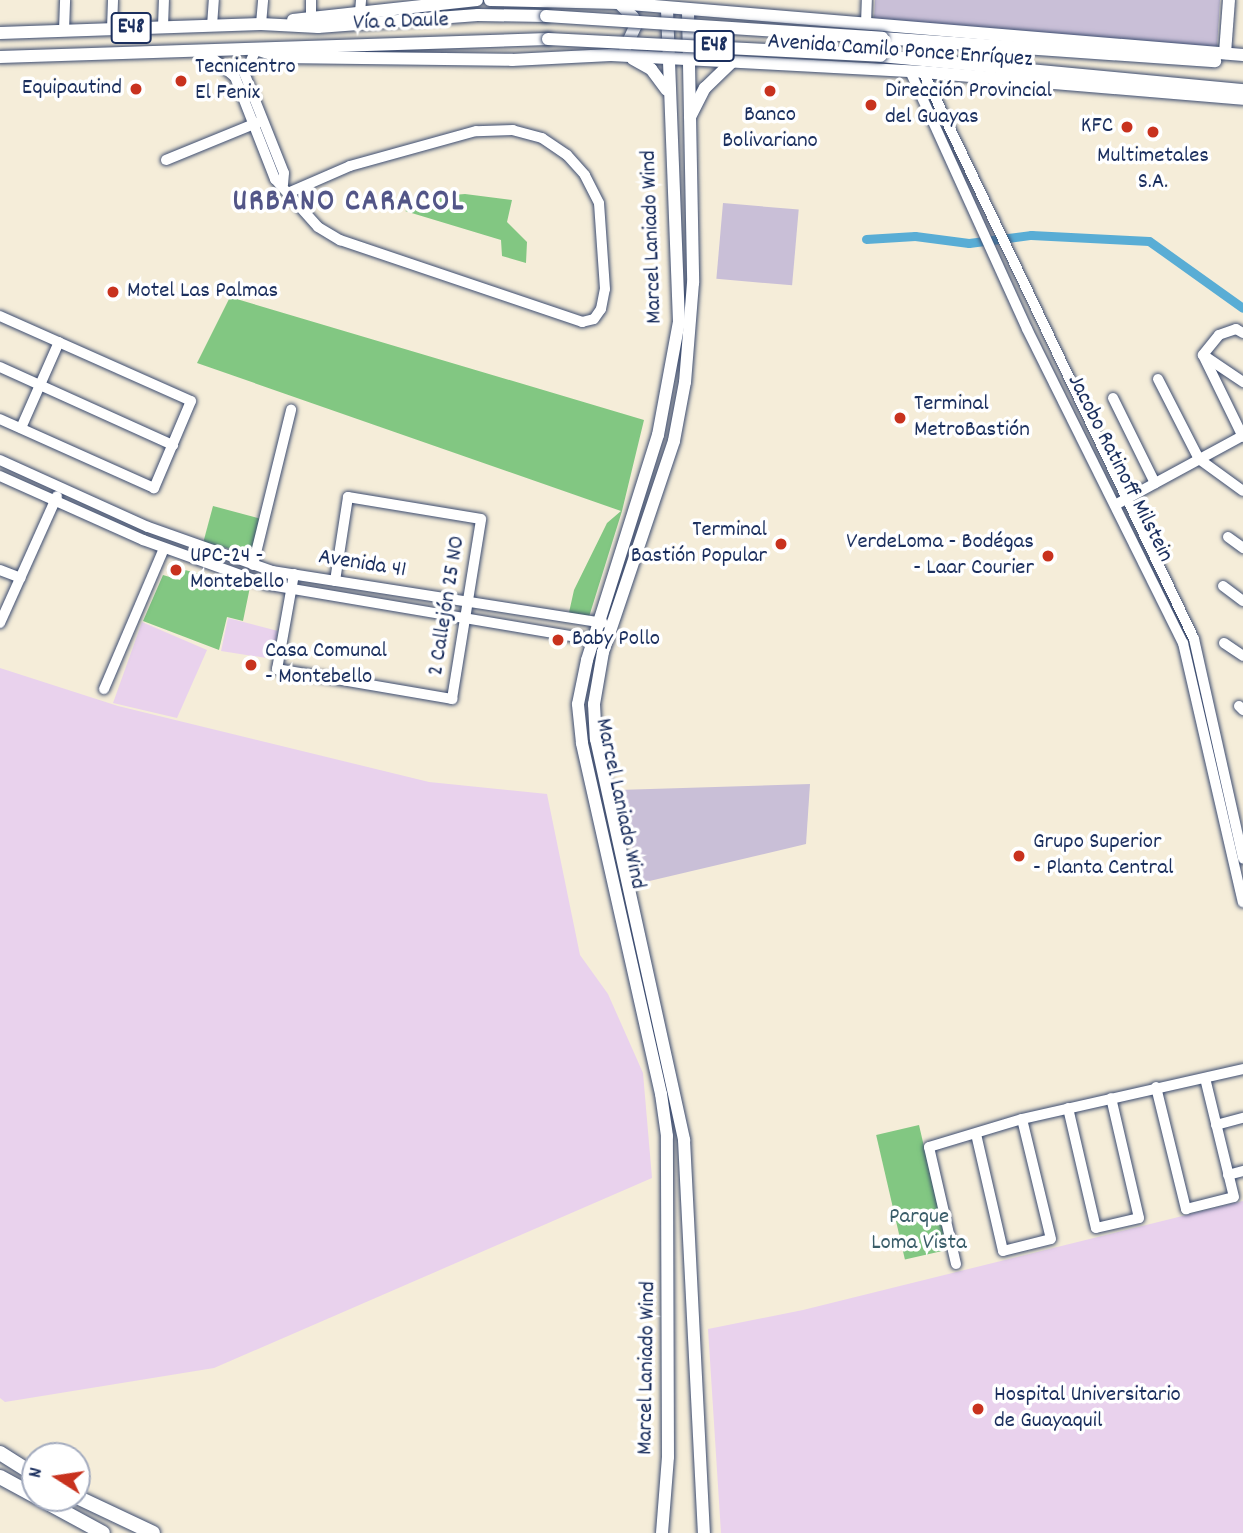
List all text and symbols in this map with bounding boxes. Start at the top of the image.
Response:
street label: Vía a Daule [353,8,449,38]
road number: E48 [110,10,152,46]
road number: E48 [693,28,735,64]
street label: Avenida Camilo Ponce Enríquez [766,29,1034,75]
place label: Tecnicentro El Fenix [195,54,296,108]
marker: Tecnicentro El Fenix [173,73,189,89]
place label: Equipautind [22,75,122,103]
place label: Dirección Provincial del Guayas [885,78,1052,132]
marker: Equipautind [128,81,144,97]
marker: Banco Bolivariano [762,83,778,99]
marker: Dirección Provincial del Guayas [863,97,879,113]
place label: Banco Bolivariano [722,102,818,156]
place label: KFC [1081,113,1113,141]
marker: KFC [1119,119,1135,135]
marker: Multimetales S.A. [1145,124,1161,140]
place label: Multimetales S.A. [1097,143,1209,197]
street label: Marcel Laniado Wind [636,150,670,324]
district label: URBANO CARACOL [234,186,464,222]
place label: Motel Las Palmas [127,278,278,306]
marker: Motel Las Palmas [105,284,121,300]
street label: Jacobo Ratinoff Milstein [1060,371,1178,567]
place label: Terminal MetroBastión [914,391,1030,445]
marker: Terminal MetroBastión [892,410,908,426]
place label: Terminal Bastión Popular [631,517,767,571]
place label: VerdeLoma - Bodégas - Laar Courier [846,529,1034,583]
street label: 2 Callejón 25 NO [423,534,473,678]
marker: Terminal Bastión Popular [773,536,789,552]
place label: UPC-24 - Montebello [190,543,284,597]
street label: Avenida 41 [316,544,408,586]
marker: VerdeLoma - Bodégas - Laar Courier [1040,548,1056,564]
marker: UPC-24 - Montebello [168,562,184,578]
place label: Baby Pollo [572,626,660,654]
marker: Baby Pollo [550,632,566,648]
place label: Casa Comunal - Montebello [265,638,387,692]
marker: Casa Comunal - Montebello [243,657,259,673]
street label: Marcel Laniado Wind [587,716,651,892]
place label: Grupo Superior - Planta Central [1033,829,1173,883]
marker: Grupo Superior - Planta Central [1011,848,1027,864]
park label: Parque Loma Vista [871,1204,967,1258]
street label: Marcel Laniado Wind [633,1281,663,1455]
place label: Hospital Universitario de Guayaquil [994,1382,1181,1436]
marker: Hospital Universitario de Guayaquil [968,1399,988,1419]
north arrow [21,1442,91,1512]
text: N [23,1466,51,1480]

